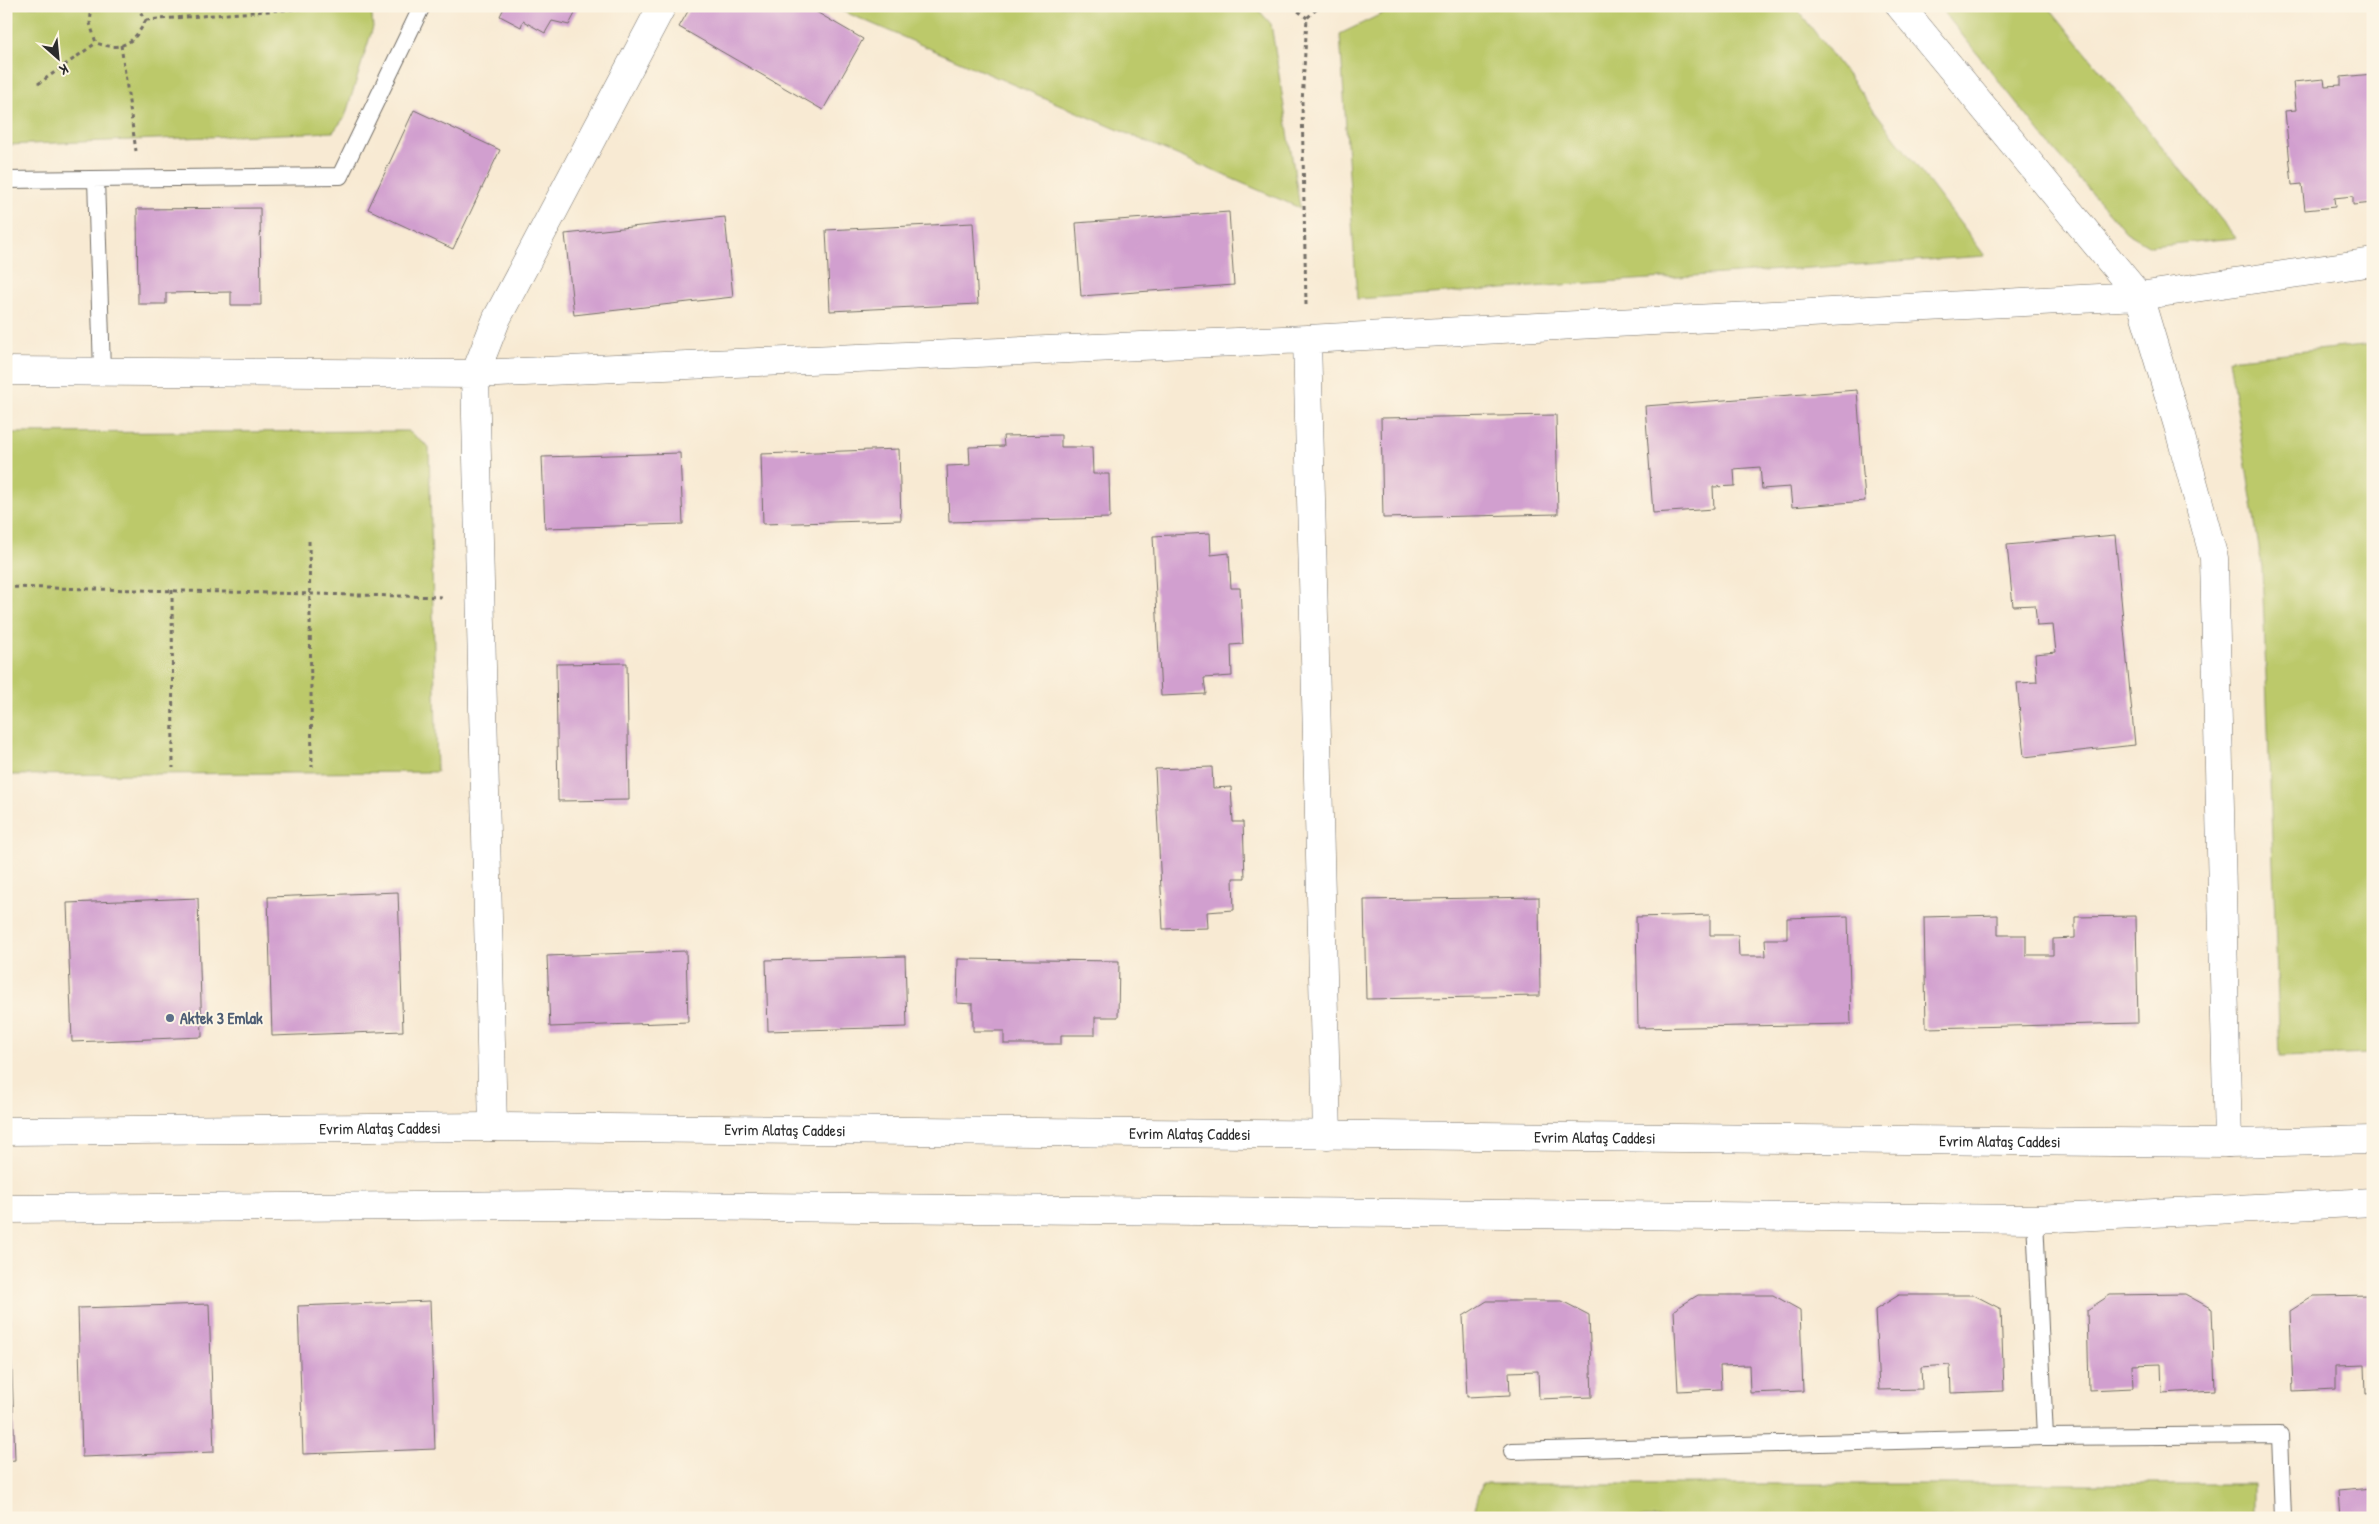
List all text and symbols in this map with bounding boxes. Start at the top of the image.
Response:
north arrow [32,32,82,82]
text: K [56,60,72,80]
place label: Aktek 3 Emlak [180,1007,263,1029]
marker: Aktek 3 Emlak [164,1012,176,1024]
street label: Evrim Alataş Caddesi [319,1116,441,1139]
street label: Evrim Alataş Caddesi [724,1118,846,1141]
street label: Evrim Alataş Caddesi [1129,1122,1251,1145]
street label: Evrim Alataş Caddesi [1534,1126,1656,1149]
street label: Evrim Alataş Caddesi [1939,1129,2061,1152]

